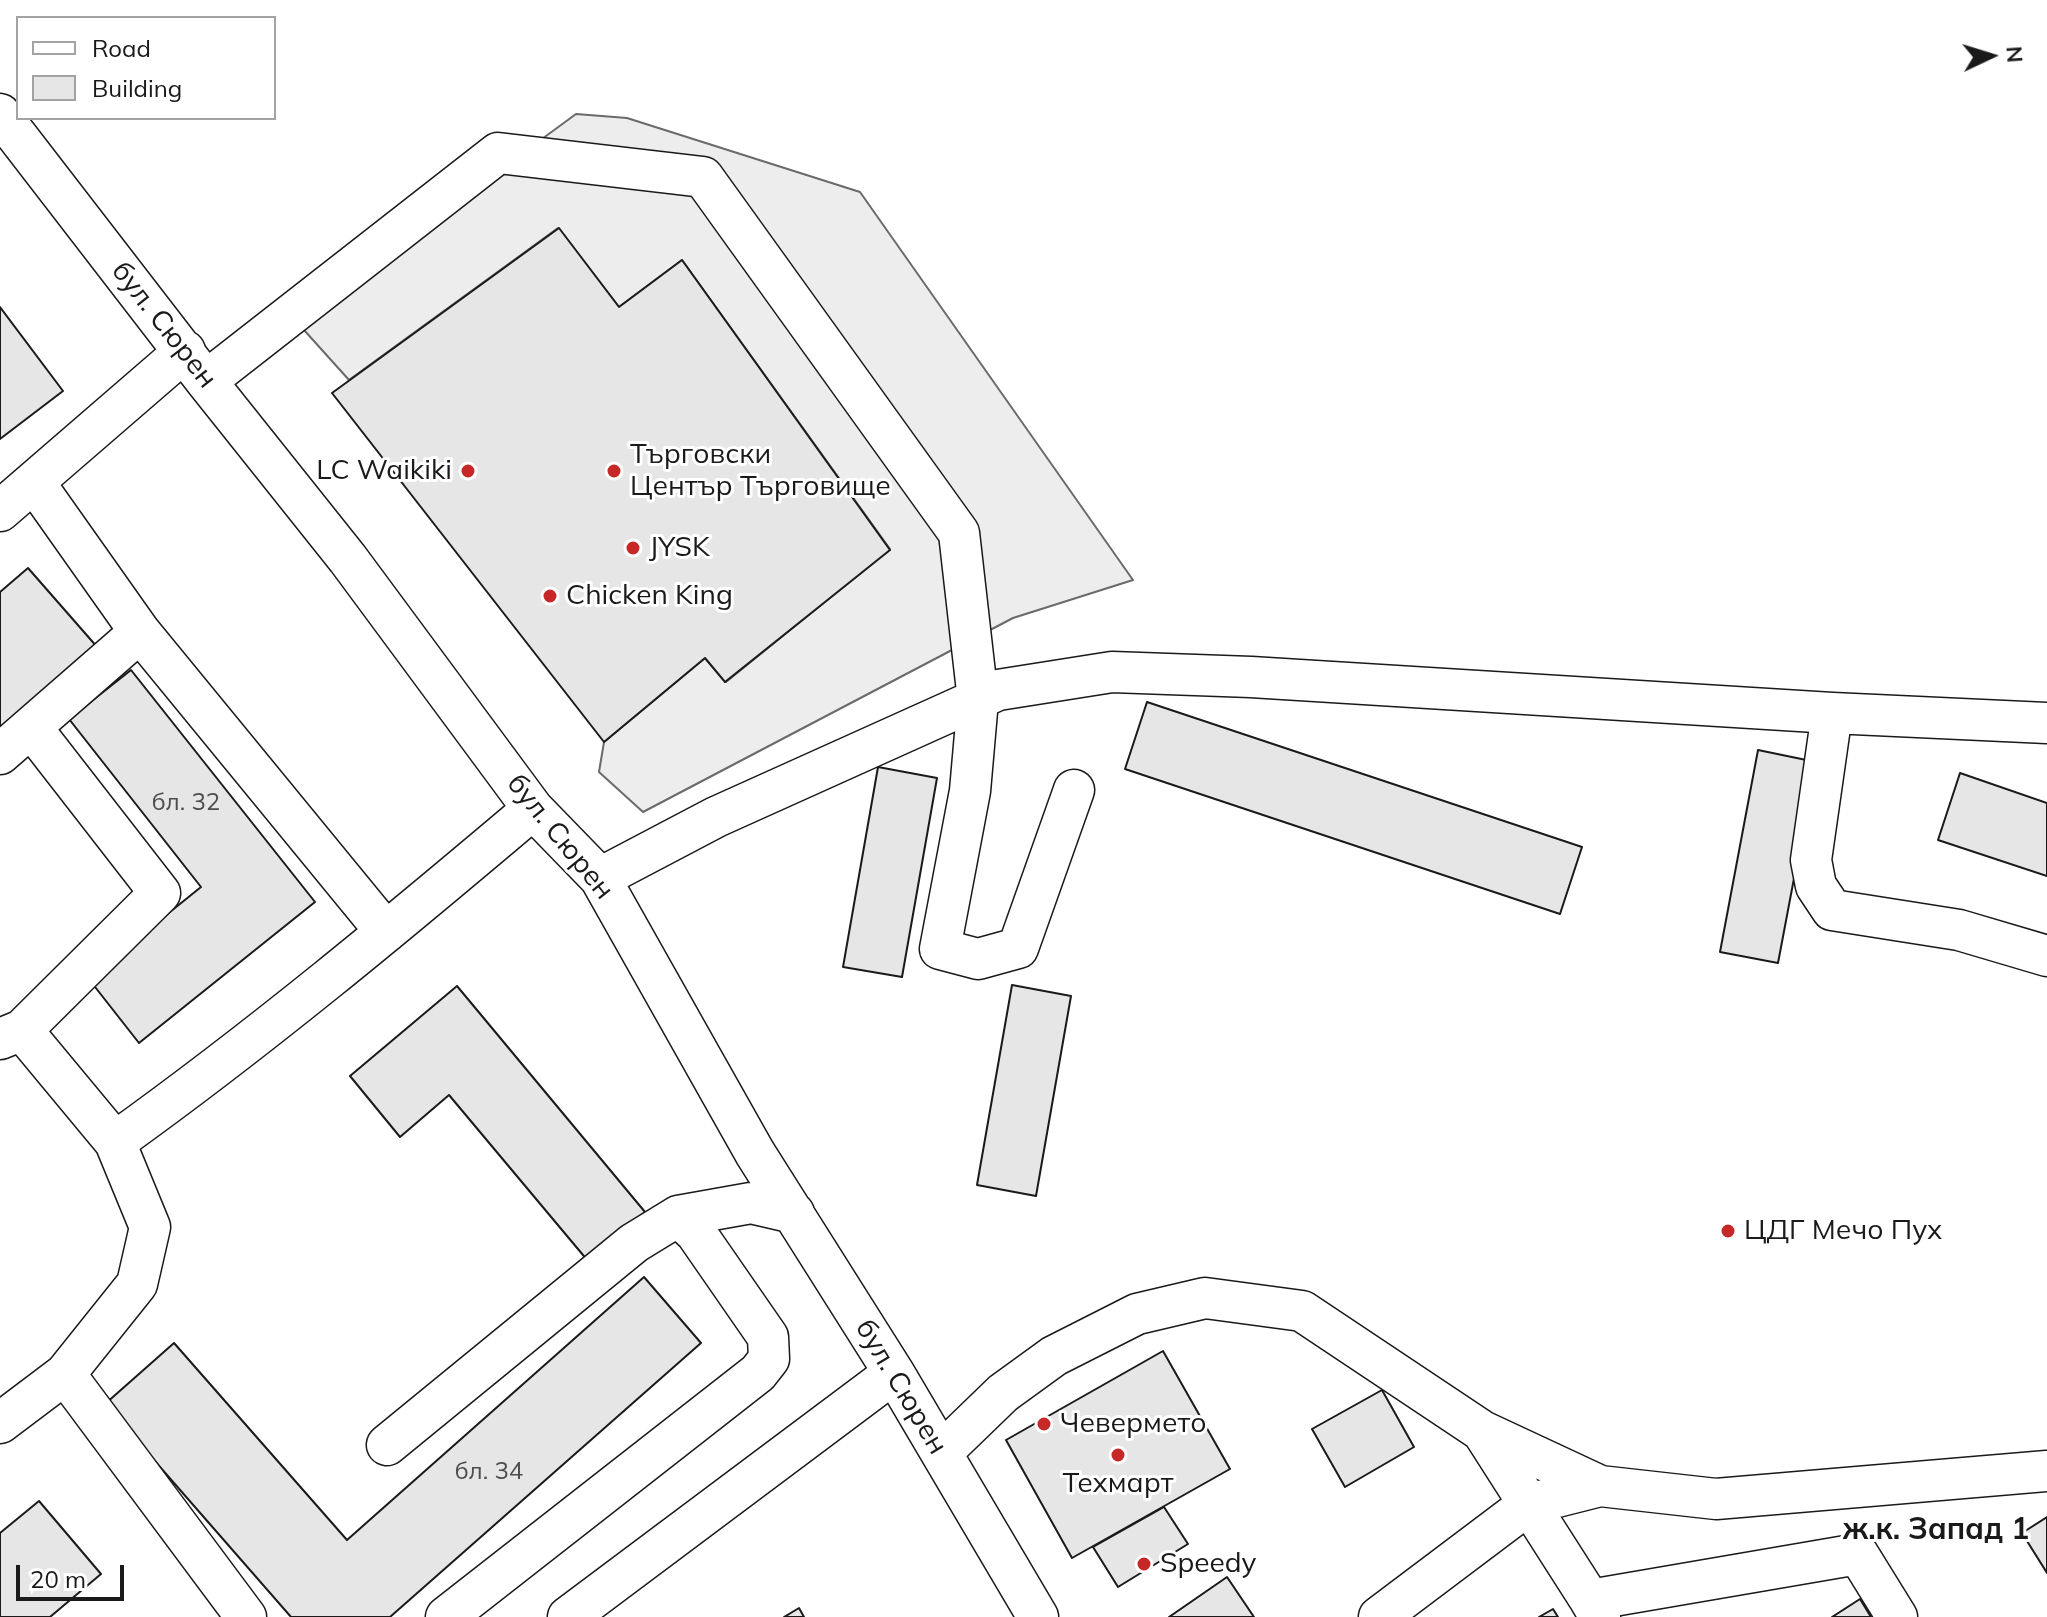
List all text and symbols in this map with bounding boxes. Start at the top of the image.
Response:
legend [16,16,276,120]
north arrow [1951,16,2031,96]
text: Road [92,33,151,63]
text: N [2000,45,2029,64]
text: Building [92,73,182,103]
street label: бул. Сюрен [104,255,224,395]
place label: Търговски Център Търговище [630,438,891,504]
place label: LC Waikiki [316,454,452,488]
marker: LC Waikiki [459,462,477,480]
marker: Търговски Център Търговище [605,462,623,480]
place label: JYSK [649,531,710,565]
marker: JYSK [624,539,642,557]
place label: Chicken King [566,579,733,613]
marker: Chicken King [541,587,559,605]
street label: бул. Сюрен [499,768,621,906]
house number: бл. 32 [152,789,220,817]
place label: ЦДГ Мечо Пух [1744,1214,1942,1248]
marker: ЦДГ Мечо Пух [1719,1222,1737,1240]
street label: бул. Сюрен [848,1314,954,1460]
place label: Чевермето [1060,1407,1206,1441]
marker: Чевермето [1035,1415,1053,1433]
marker: Техмарт [1109,1446,1127,1464]
house number: бл. 34 [455,1458,523,1486]
place label: Техмарт [1063,1467,1173,1501]
district label: ж.к. Запад 1 [1843,1512,2029,1548]
place label: Speedy [1160,1547,1256,1581]
scale bar [20,1549,128,1599]
marker: Speedy [1135,1555,1153,1573]
text: 20 m [30,1564,86,1594]

